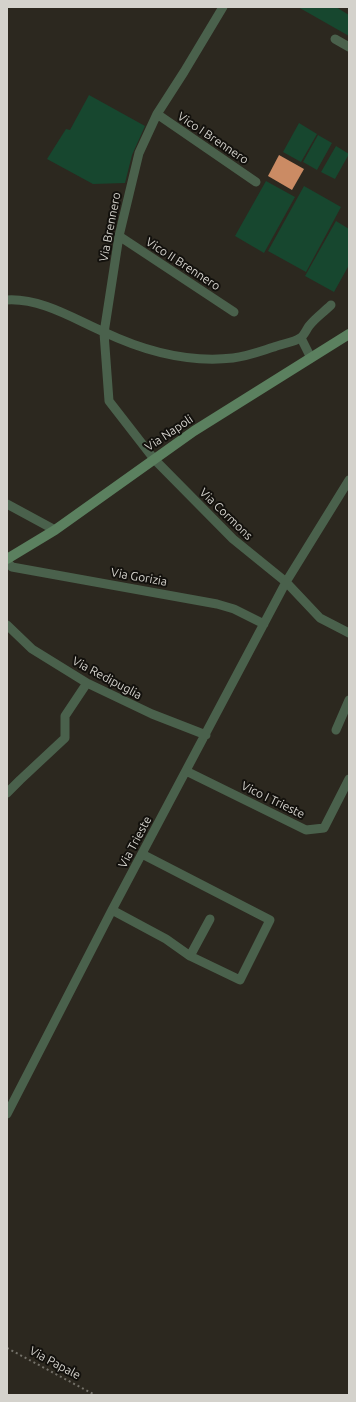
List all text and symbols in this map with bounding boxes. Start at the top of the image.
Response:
street label: Vico I Brennero [175,109,251,167]
street label: Via Brennero [96,191,124,263]
street label: Vico II Brennero [143,235,223,293]
street label: Via Napoli [142,412,196,454]
street label: Via Cormons [196,485,256,543]
street label: Via Gorizia [110,565,168,589]
street label: Via Redipuglia [70,654,144,702]
street label: Vico I Trieste [239,778,307,822]
street label: Via Trieste [115,814,155,870]
street label: Via Papale [27,1343,83,1383]

